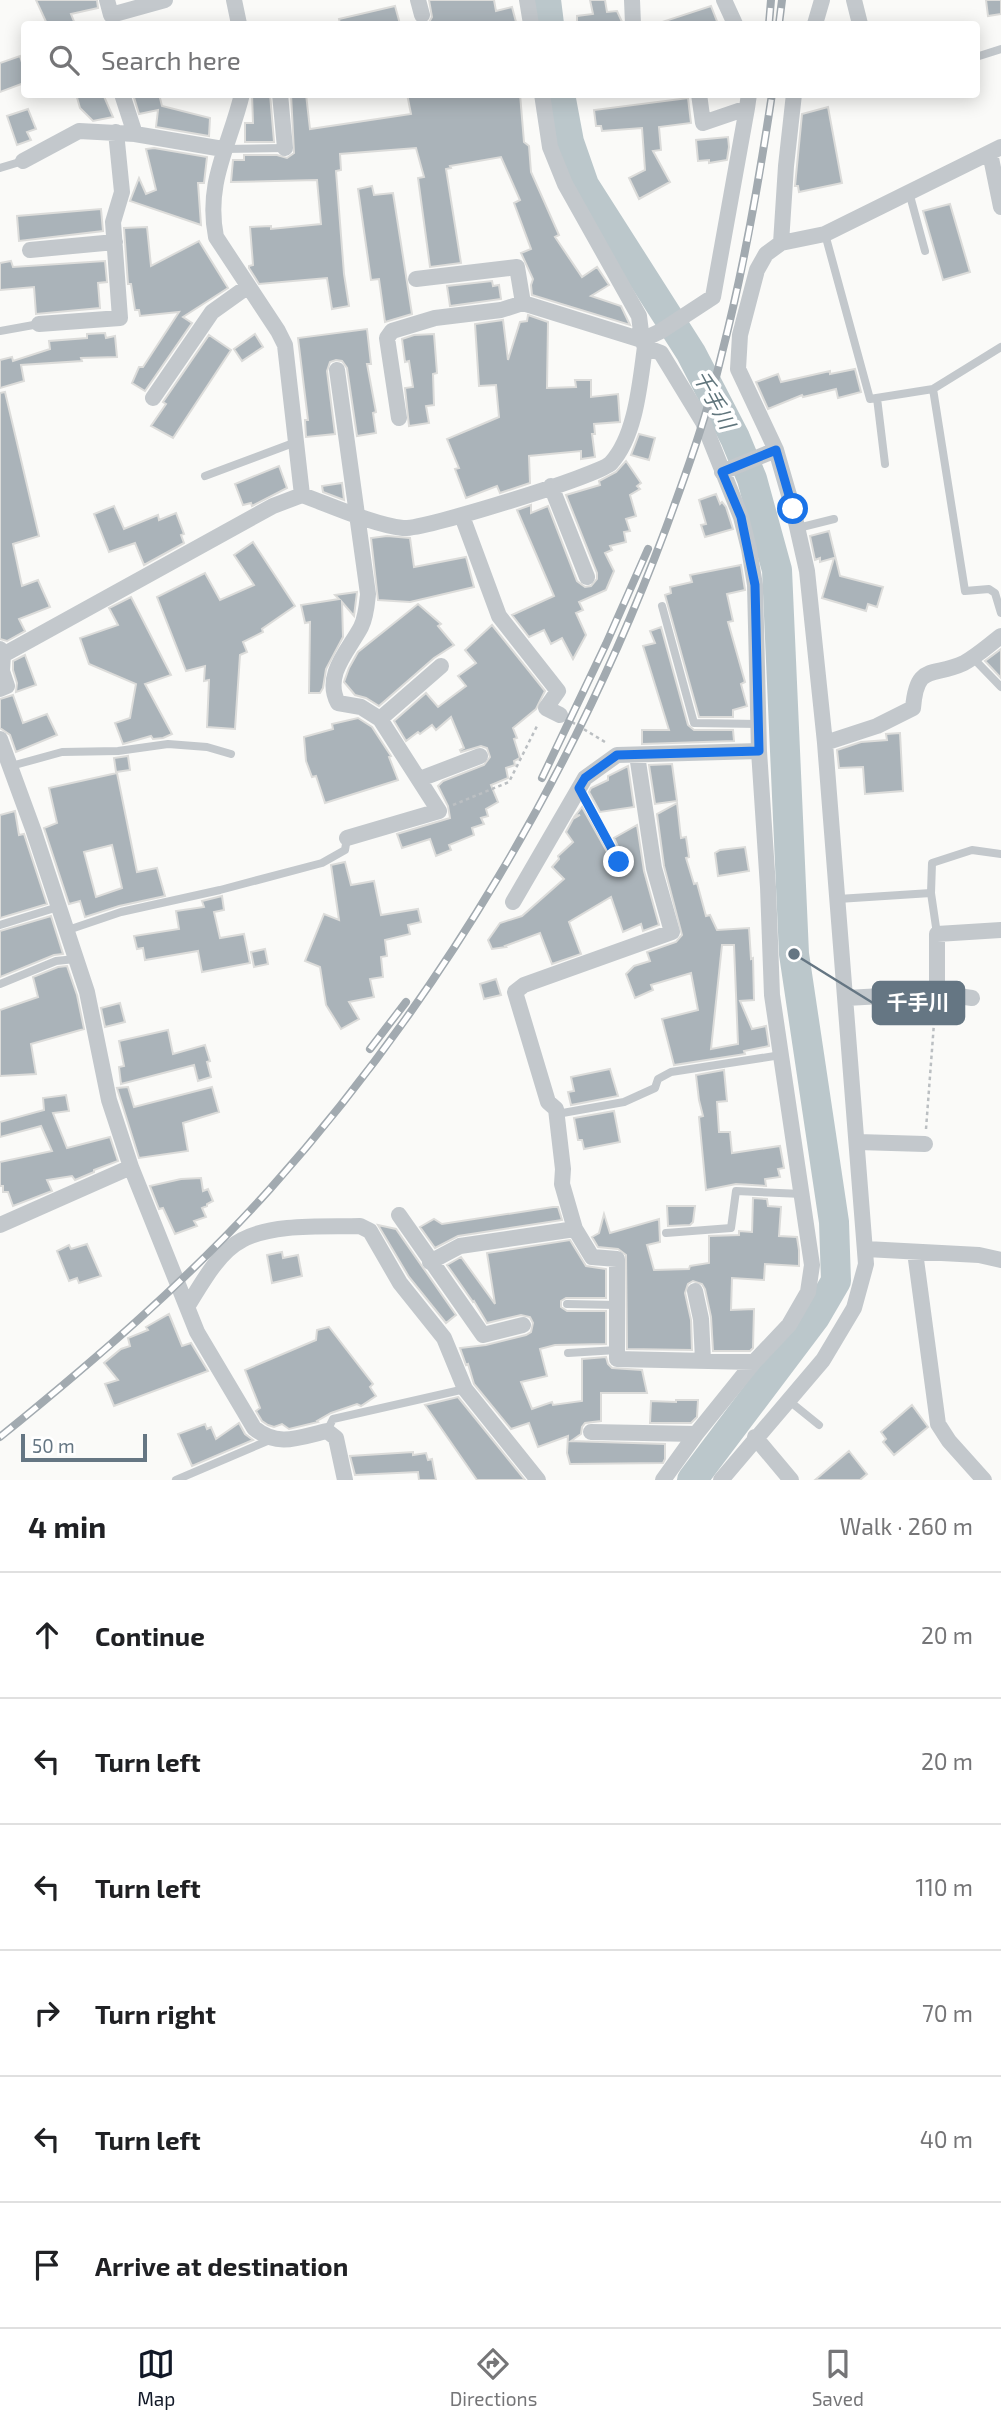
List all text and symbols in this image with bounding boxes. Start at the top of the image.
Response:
search box [21,21,980,98]
icon: search [45,41,83,79]
text: Search here [101,44,241,75]
water label: 千手川 [689,365,742,434]
route start [777,493,808,524]
route end [603,846,634,877]
callout: 千手川 [873,982,964,1024]
text: 千手川 [887,989,950,1014]
scale bar [21,1431,147,1463]
text: 50 m [32,1434,75,1457]
text: 4 min [28,1508,106,1544]
text: Walk · 260 m [840,1512,973,1540]
icon: ahead [28,1616,66,1654]
text: Continue [95,1620,205,1651]
text: 20 m [921,1621,973,1649]
icon: left [28,1742,66,1780]
text: Turn left [95,1746,201,1777]
text: 20 m [921,1747,973,1775]
icon: left [28,1868,66,1906]
text: Turn left [95,1872,201,1903]
text: 110 m [916,1873,973,1901]
icon: right [28,1994,66,2032]
text: Turn right [95,1998,216,2029]
text: 70 m [922,1999,973,2027]
icon: left [28,2120,66,2158]
text: Turn left [95,2124,201,2155]
text: 40 m [920,2125,973,2153]
icon: arrive [28,2246,66,2284]
text: Arrive at destination [95,2250,348,2281]
tab: Map [137,2345,175,2410]
tab: Directions [450,2345,537,2410]
tab: Saved [812,2345,864,2410]

